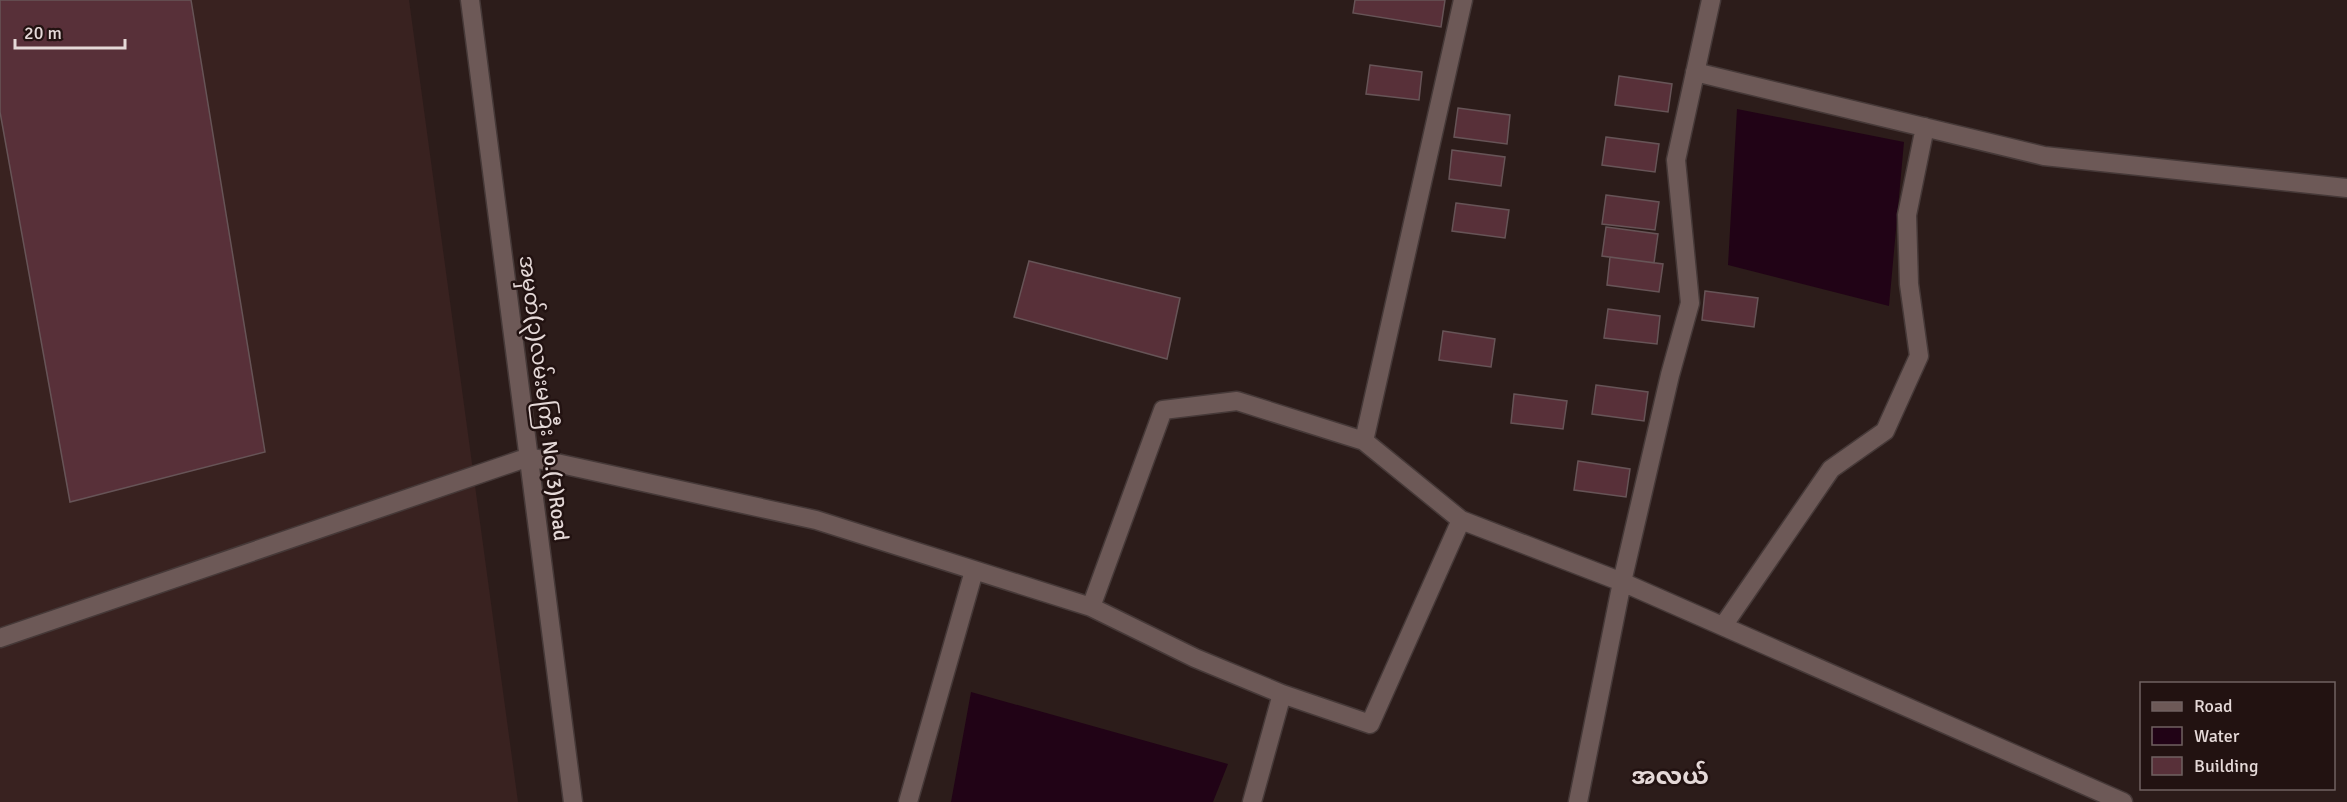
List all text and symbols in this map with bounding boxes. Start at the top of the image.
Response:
scale bar [15,12,124,50]
text: 20 m [24,22,62,44]
street label: အမှတ်(၃)လမ်းမကြီး No.(3)Road [510,253,577,543]
legend [2140,682,2335,790]
text: Road [2194,695,2233,717]
text: Water [2194,725,2240,747]
text: Building [2194,755,2258,777]
district label: အလယ် [1631,760,1709,791]

